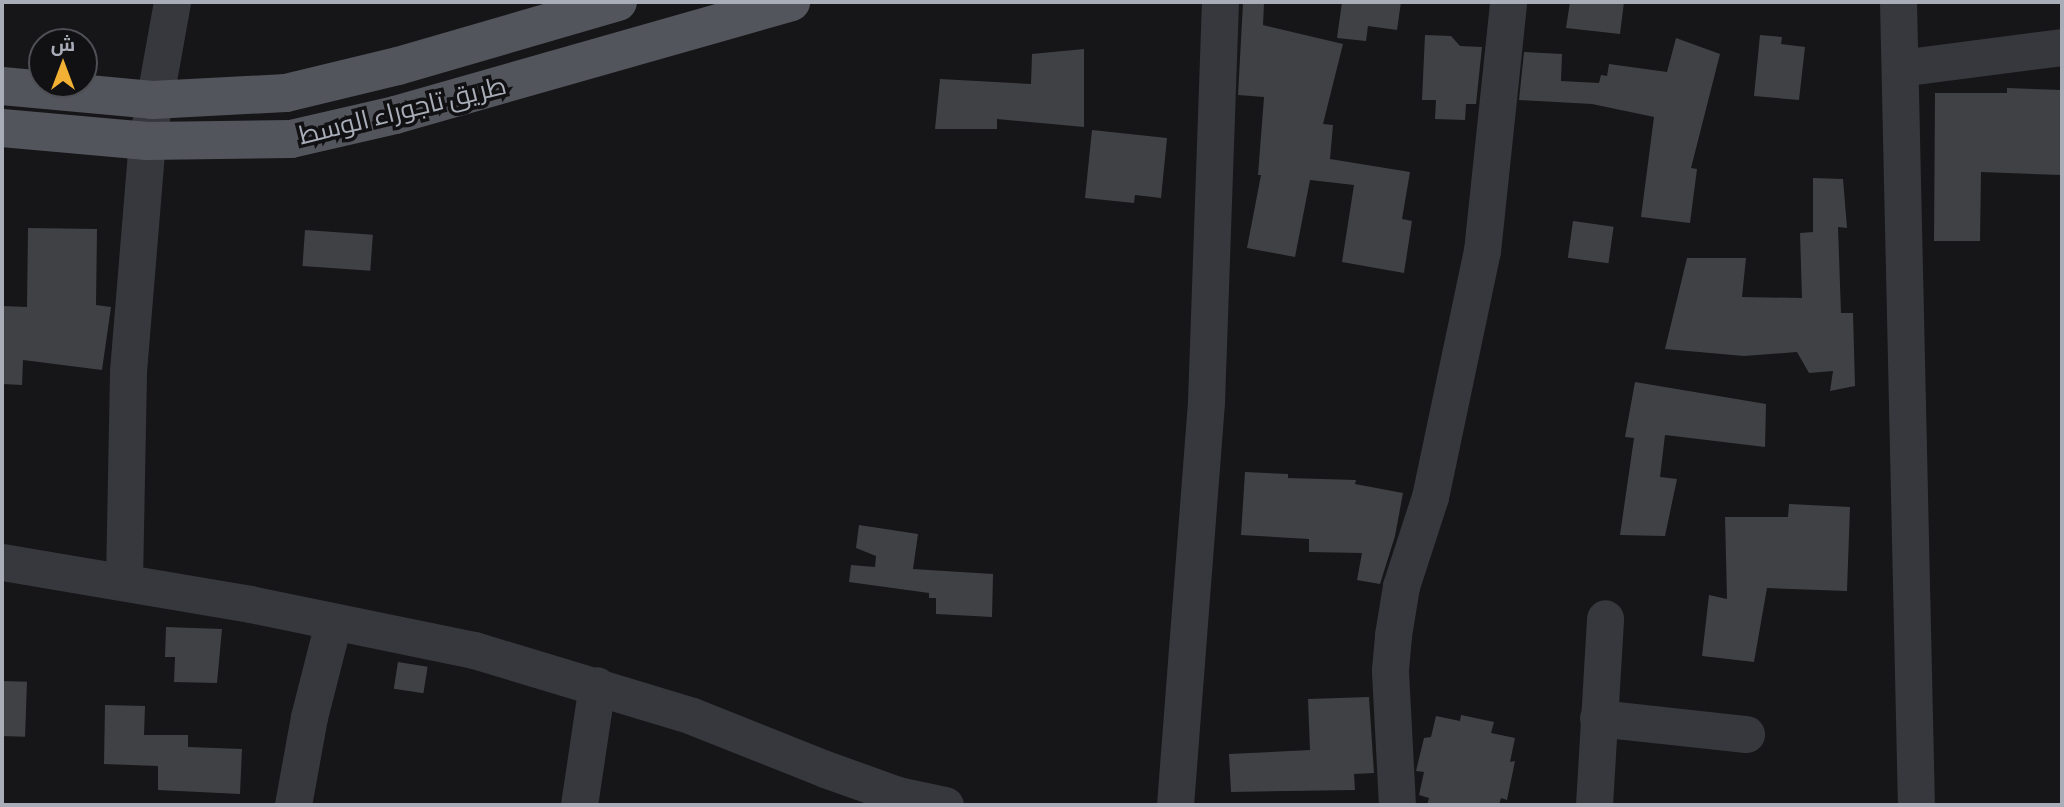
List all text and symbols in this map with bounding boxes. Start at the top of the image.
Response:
north arrow [28,28,98,98]
text: ش [51,32,75,55]
street label: طريق تاجوراء الوسط [295,68,509,150]

